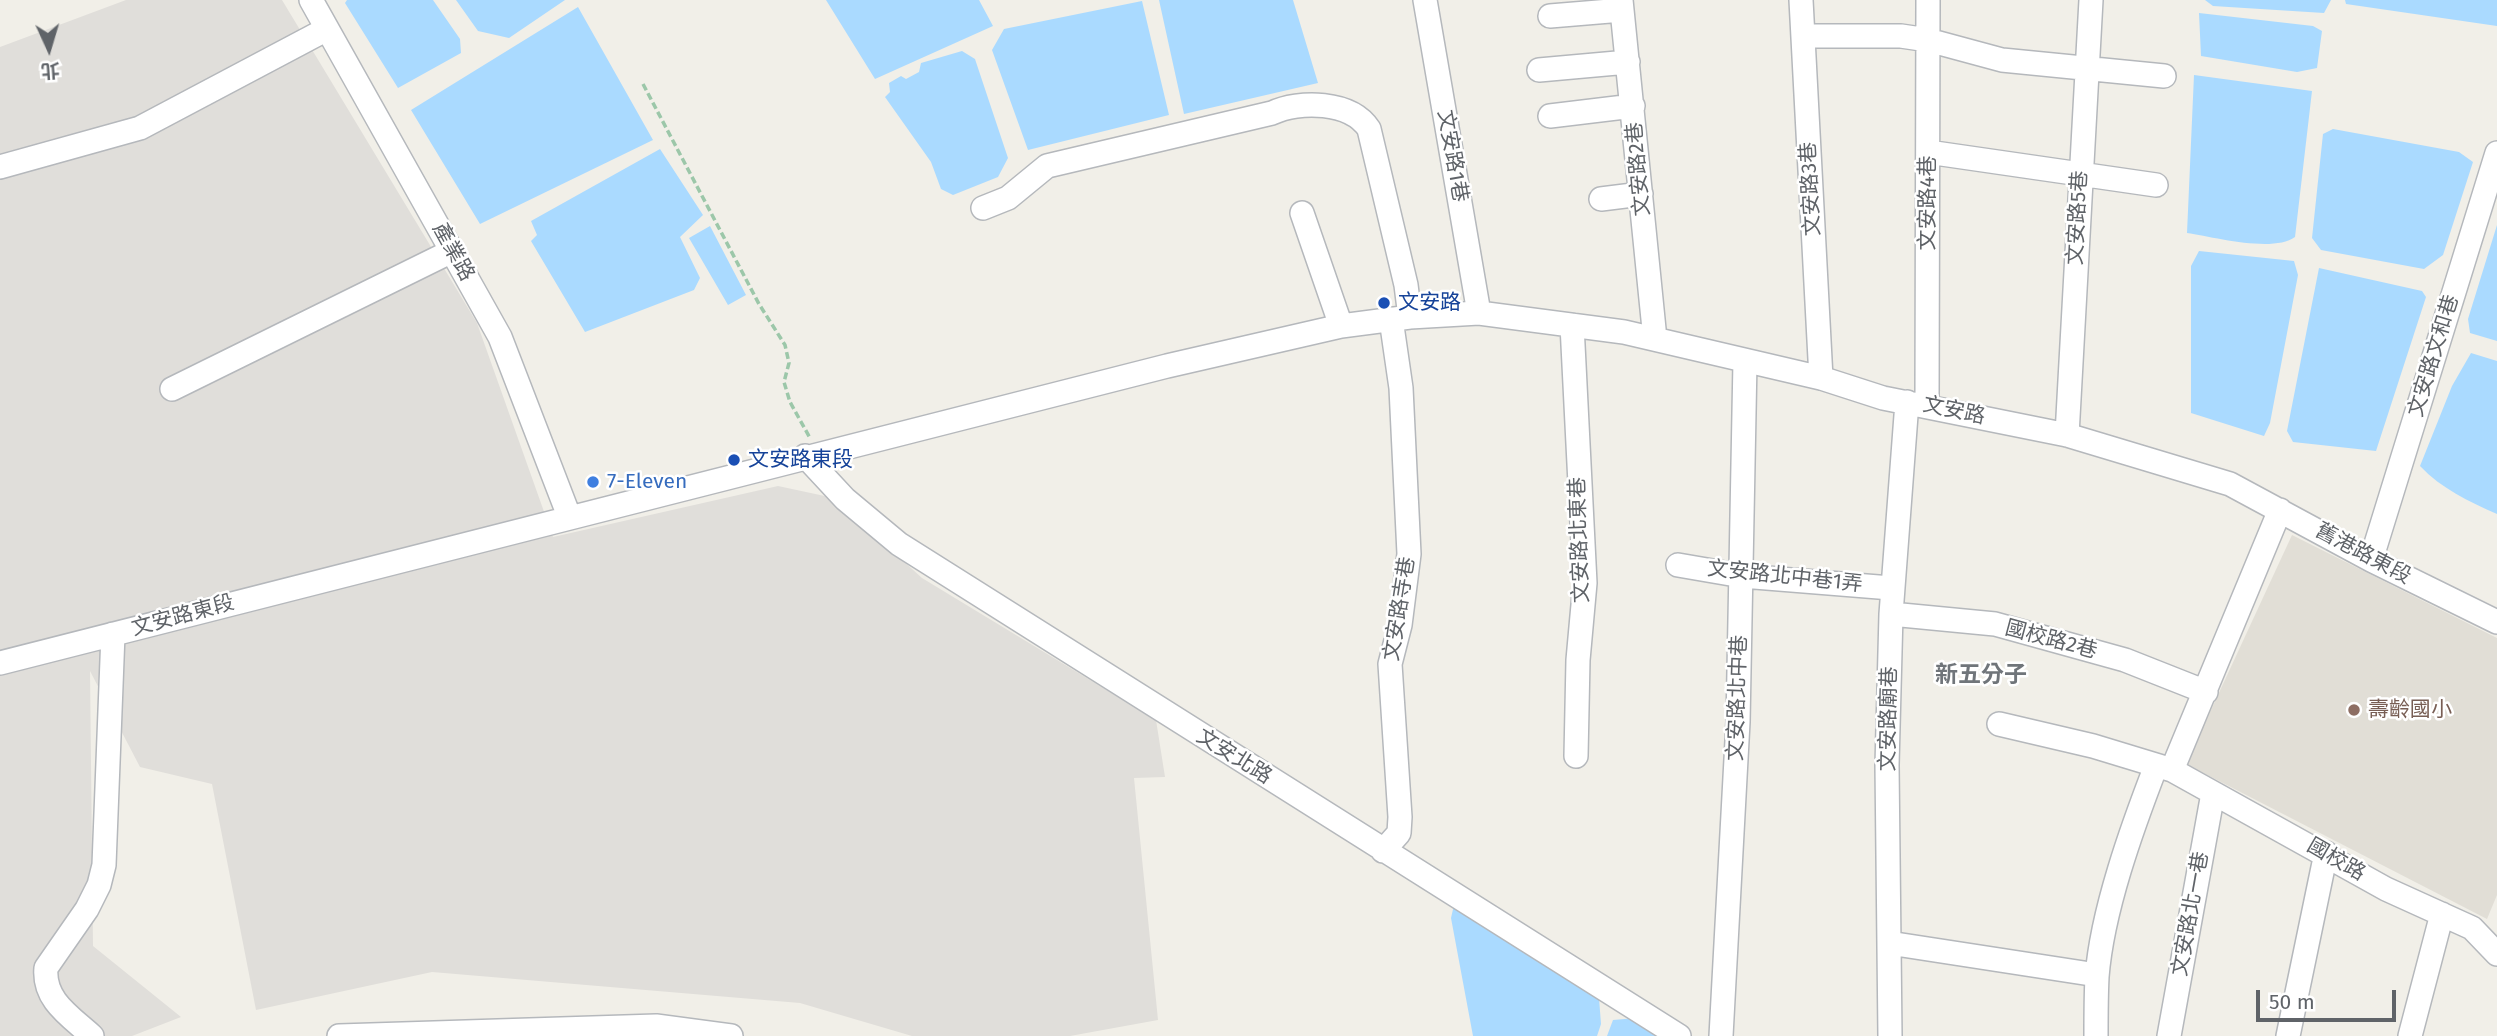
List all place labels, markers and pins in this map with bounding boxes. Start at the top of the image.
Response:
place label: 文安路 [1398,290,1461,316]
marker: 文安路 [1376,295,1392,311]
place label: 文安路東段 [748,447,853,473]
marker: 文安路東段 [726,452,742,468]
place label: 7-Eleven [607,469,687,495]
marker: 7-Eleven [585,474,601,490]
place label: 壽齡國小 [2368,697,2452,723]
marker: 壽齡國小 [2346,702,2362,718]

